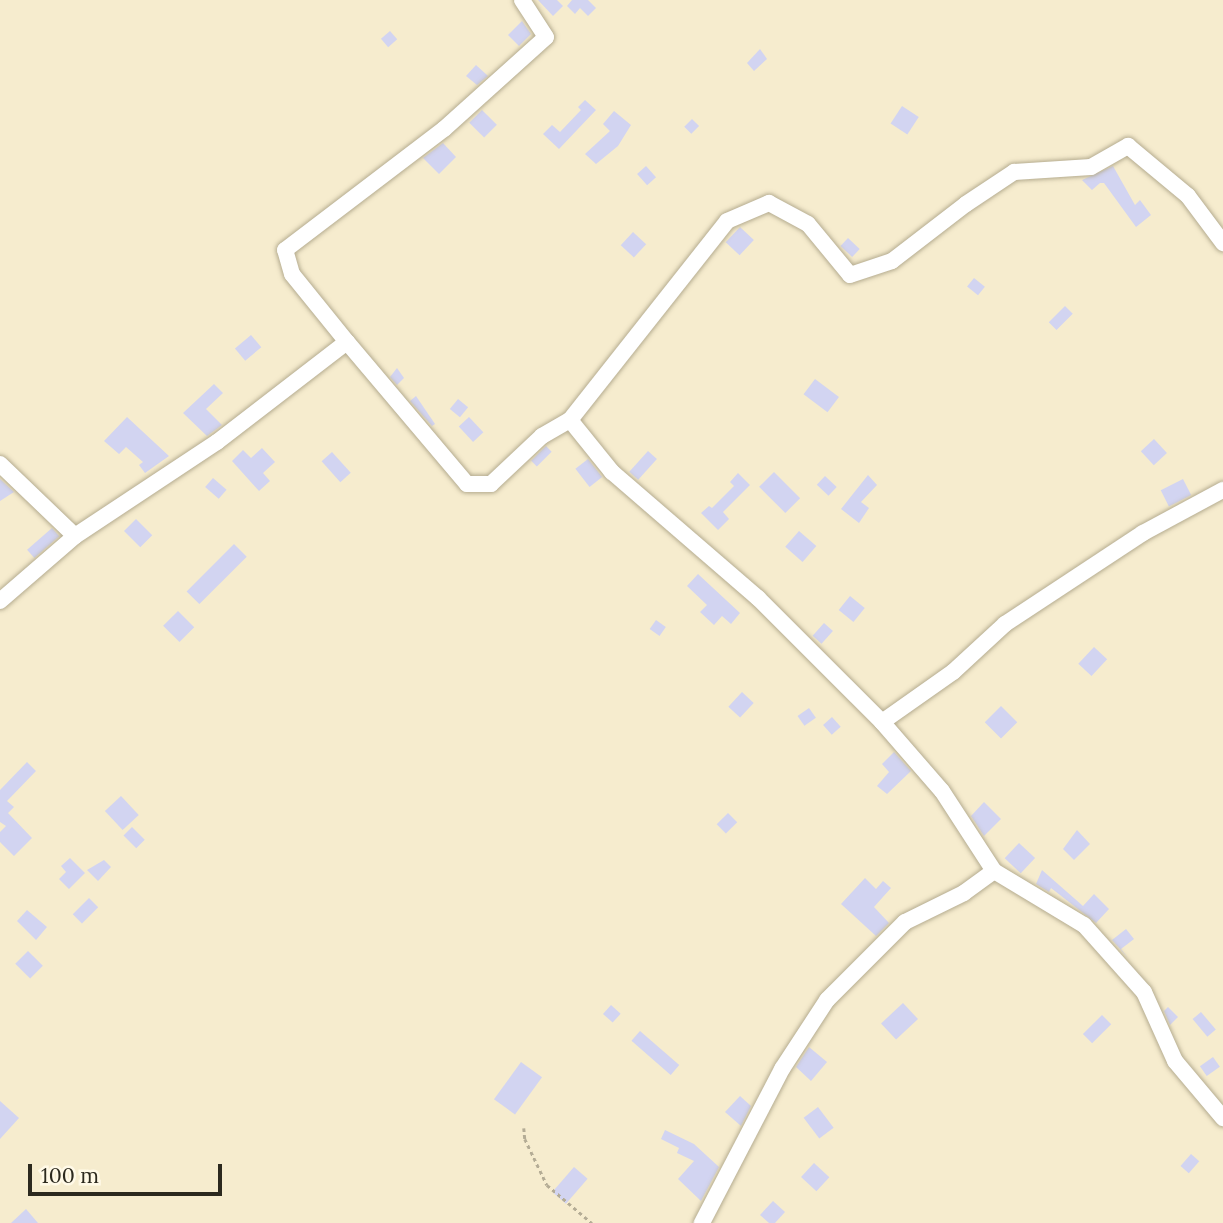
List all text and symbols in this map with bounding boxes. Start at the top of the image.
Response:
scale bar [32,1150,226,1194]
text: 100 m [41,1162,99,1189]

